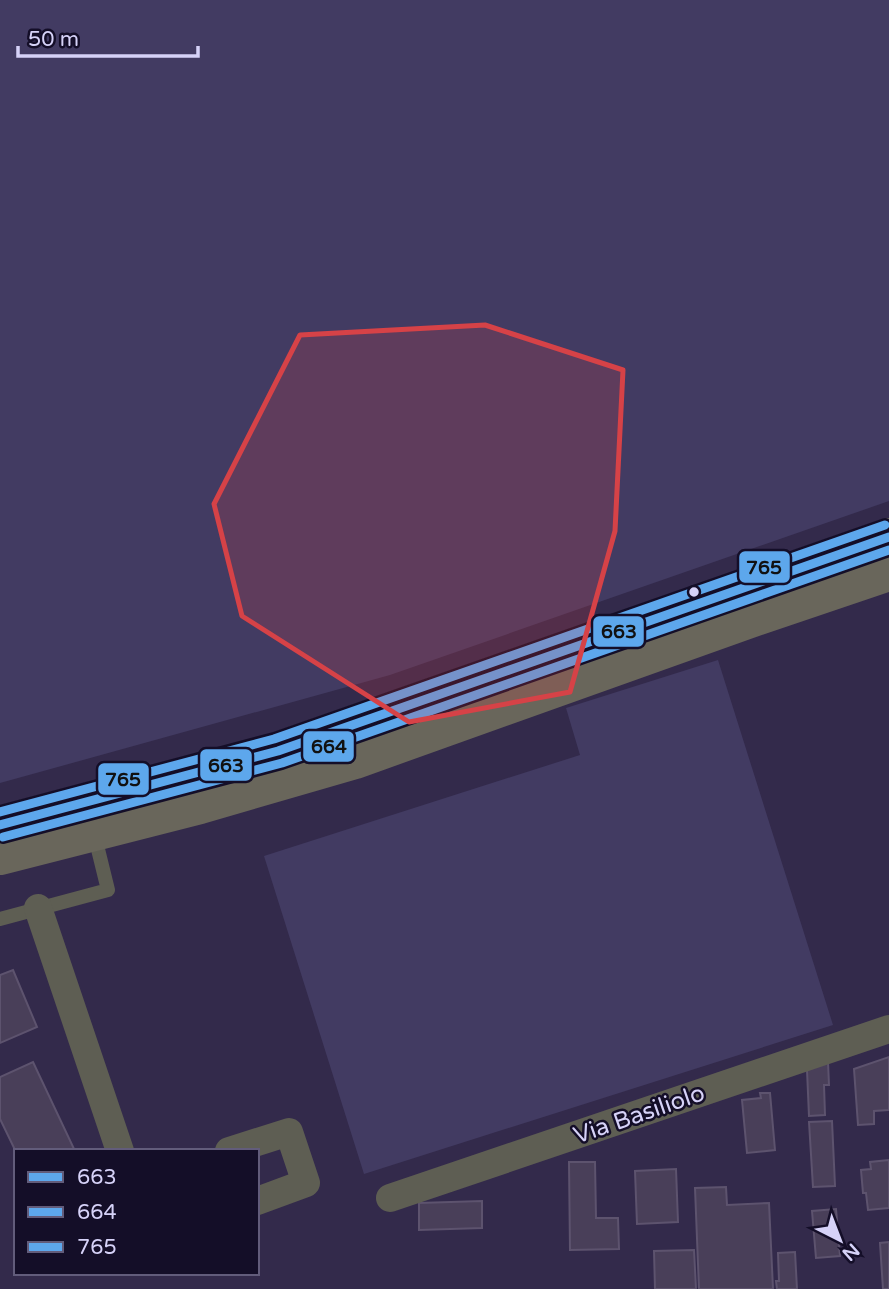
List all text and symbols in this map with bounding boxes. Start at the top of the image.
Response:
scale bar [18,14,198,58]
text: 50 m [28,27,79,52]
line badge: 765 [738,550,791,584]
text: 765 [746,557,782,579]
unlabelled marker [687,585,701,599]
line badge: 663 [592,615,645,648]
text: 663 [601,621,637,643]
line badge: 664 [302,730,355,763]
text: 664 [311,736,347,758]
line badge: 663 [199,748,253,782]
text: 663 [208,755,244,777]
line badge: 765 [97,762,150,796]
text: 765 [105,769,141,791]
street label: Via Basiliolo [570,1078,709,1150]
legend [14,1149,259,1275]
text: 663 [77,1165,117,1190]
text: 664 [77,1200,117,1225]
north arrow [805,1205,875,1275]
text: 765 [77,1235,117,1260]
text: N [838,1239,864,1265]

